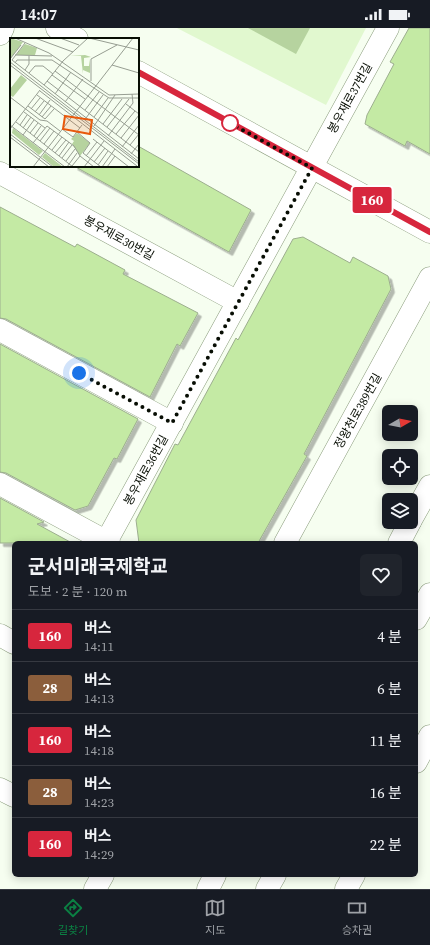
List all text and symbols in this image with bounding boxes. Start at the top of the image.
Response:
text: 14:07 [20,4,57,25]
inset map [10,38,139,167]
street label: 봉우재로37번길 [324,60,376,136]
unlabelled marker [221,114,239,132]
line badge: 160 [349,187,395,213]
text: 160 [361,190,383,210]
street label: 봉우재로30번길 [81,212,157,264]
your location [69,363,89,383]
street label: 정왕천로389번길 [331,370,385,452]
north arrow [382,405,418,441]
map controls [382,405,418,529]
street label: 봉우재로36번길 [120,432,172,508]
button: locate [382,449,418,485]
button: layers [382,493,418,529]
text: 군서미래국제학교 [28,553,168,579]
button: heart [360,554,402,596]
text: 도보 · 2 분 · 120 m [28,583,128,600]
text: 버스 [84,617,112,638]
text: 160 [39,626,61,646]
text: 4 분 [377,626,402,647]
text: 14:11 [84,638,114,655]
text: 버스 [84,669,112,690]
text: 28 [42,678,58,698]
text: 6 분 [377,678,402,699]
text: 14:13 [84,690,114,707]
text: 버스 [84,721,112,742]
text: 160 [39,730,61,750]
text: 11 분 [370,730,402,751]
text: 14:18 [84,742,114,759]
text: 버스 [84,773,112,794]
text: 28 [42,782,58,802]
text: 16 분 [370,782,402,803]
text: 14:23 [84,794,114,811]
text: 버스 [84,825,112,846]
text: 160 [39,834,61,854]
text: 22 분 [370,834,402,855]
text: 14:29 [84,846,114,863]
tab: 길찾기 [58,897,88,938]
tab: 지도 [204,897,226,938]
tab: 승차권 [342,897,372,938]

